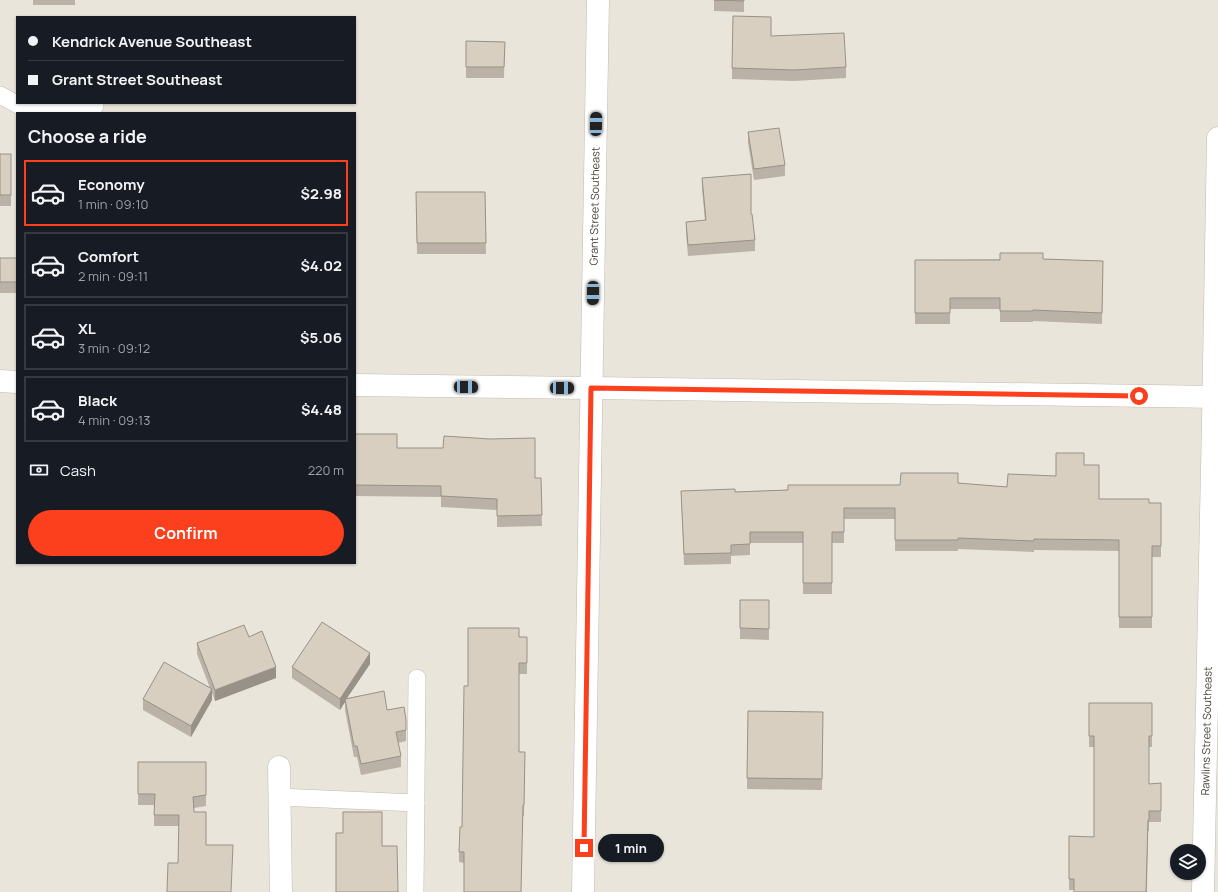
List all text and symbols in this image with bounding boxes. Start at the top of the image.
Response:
text: Kendrick Avenue Southeast [52,31,252,52]
text: Grant Street Southeast [52,69,223,90]
car [590,112,602,136]
text: Choose a ride [28,124,147,148]
street label: Grant Street Southeast [586,147,603,266]
text: Economy [78,174,145,195]
icon: car [30,175,66,211]
text: $2.98 [301,183,342,204]
text: 1 min · 09:10 [78,195,148,213]
text: Comfort [78,246,139,267]
icon: car [30,247,66,283]
text: $4.02 [300,255,342,276]
text: 2 min · 09:11 [78,267,148,285]
car [587,281,599,305]
text: XL [78,318,96,339]
icon: car [30,319,66,355]
text: $5.06 [300,327,342,348]
text: 3 min · 09:12 [78,339,150,357]
car [454,381,478,393]
car [550,382,574,394]
route start [1130,387,1148,405]
text: Black [78,390,117,411]
icon: car [30,391,66,427]
text: $4.48 [301,399,342,420]
text: 4 min · 09:13 [78,411,150,429]
icon: cash [28,459,50,481]
text: Cash [60,460,96,481]
text: 220 m [308,461,344,479]
button: Confirm [28,510,344,556]
street label: Rawlins Street Southeast [1197,666,1215,796]
callout: 1 min [598,834,664,862]
route end [575,839,593,857]
text: 1 min [615,839,647,857]
map controls [1170,844,1206,880]
button: layers [1170,844,1206,880]

